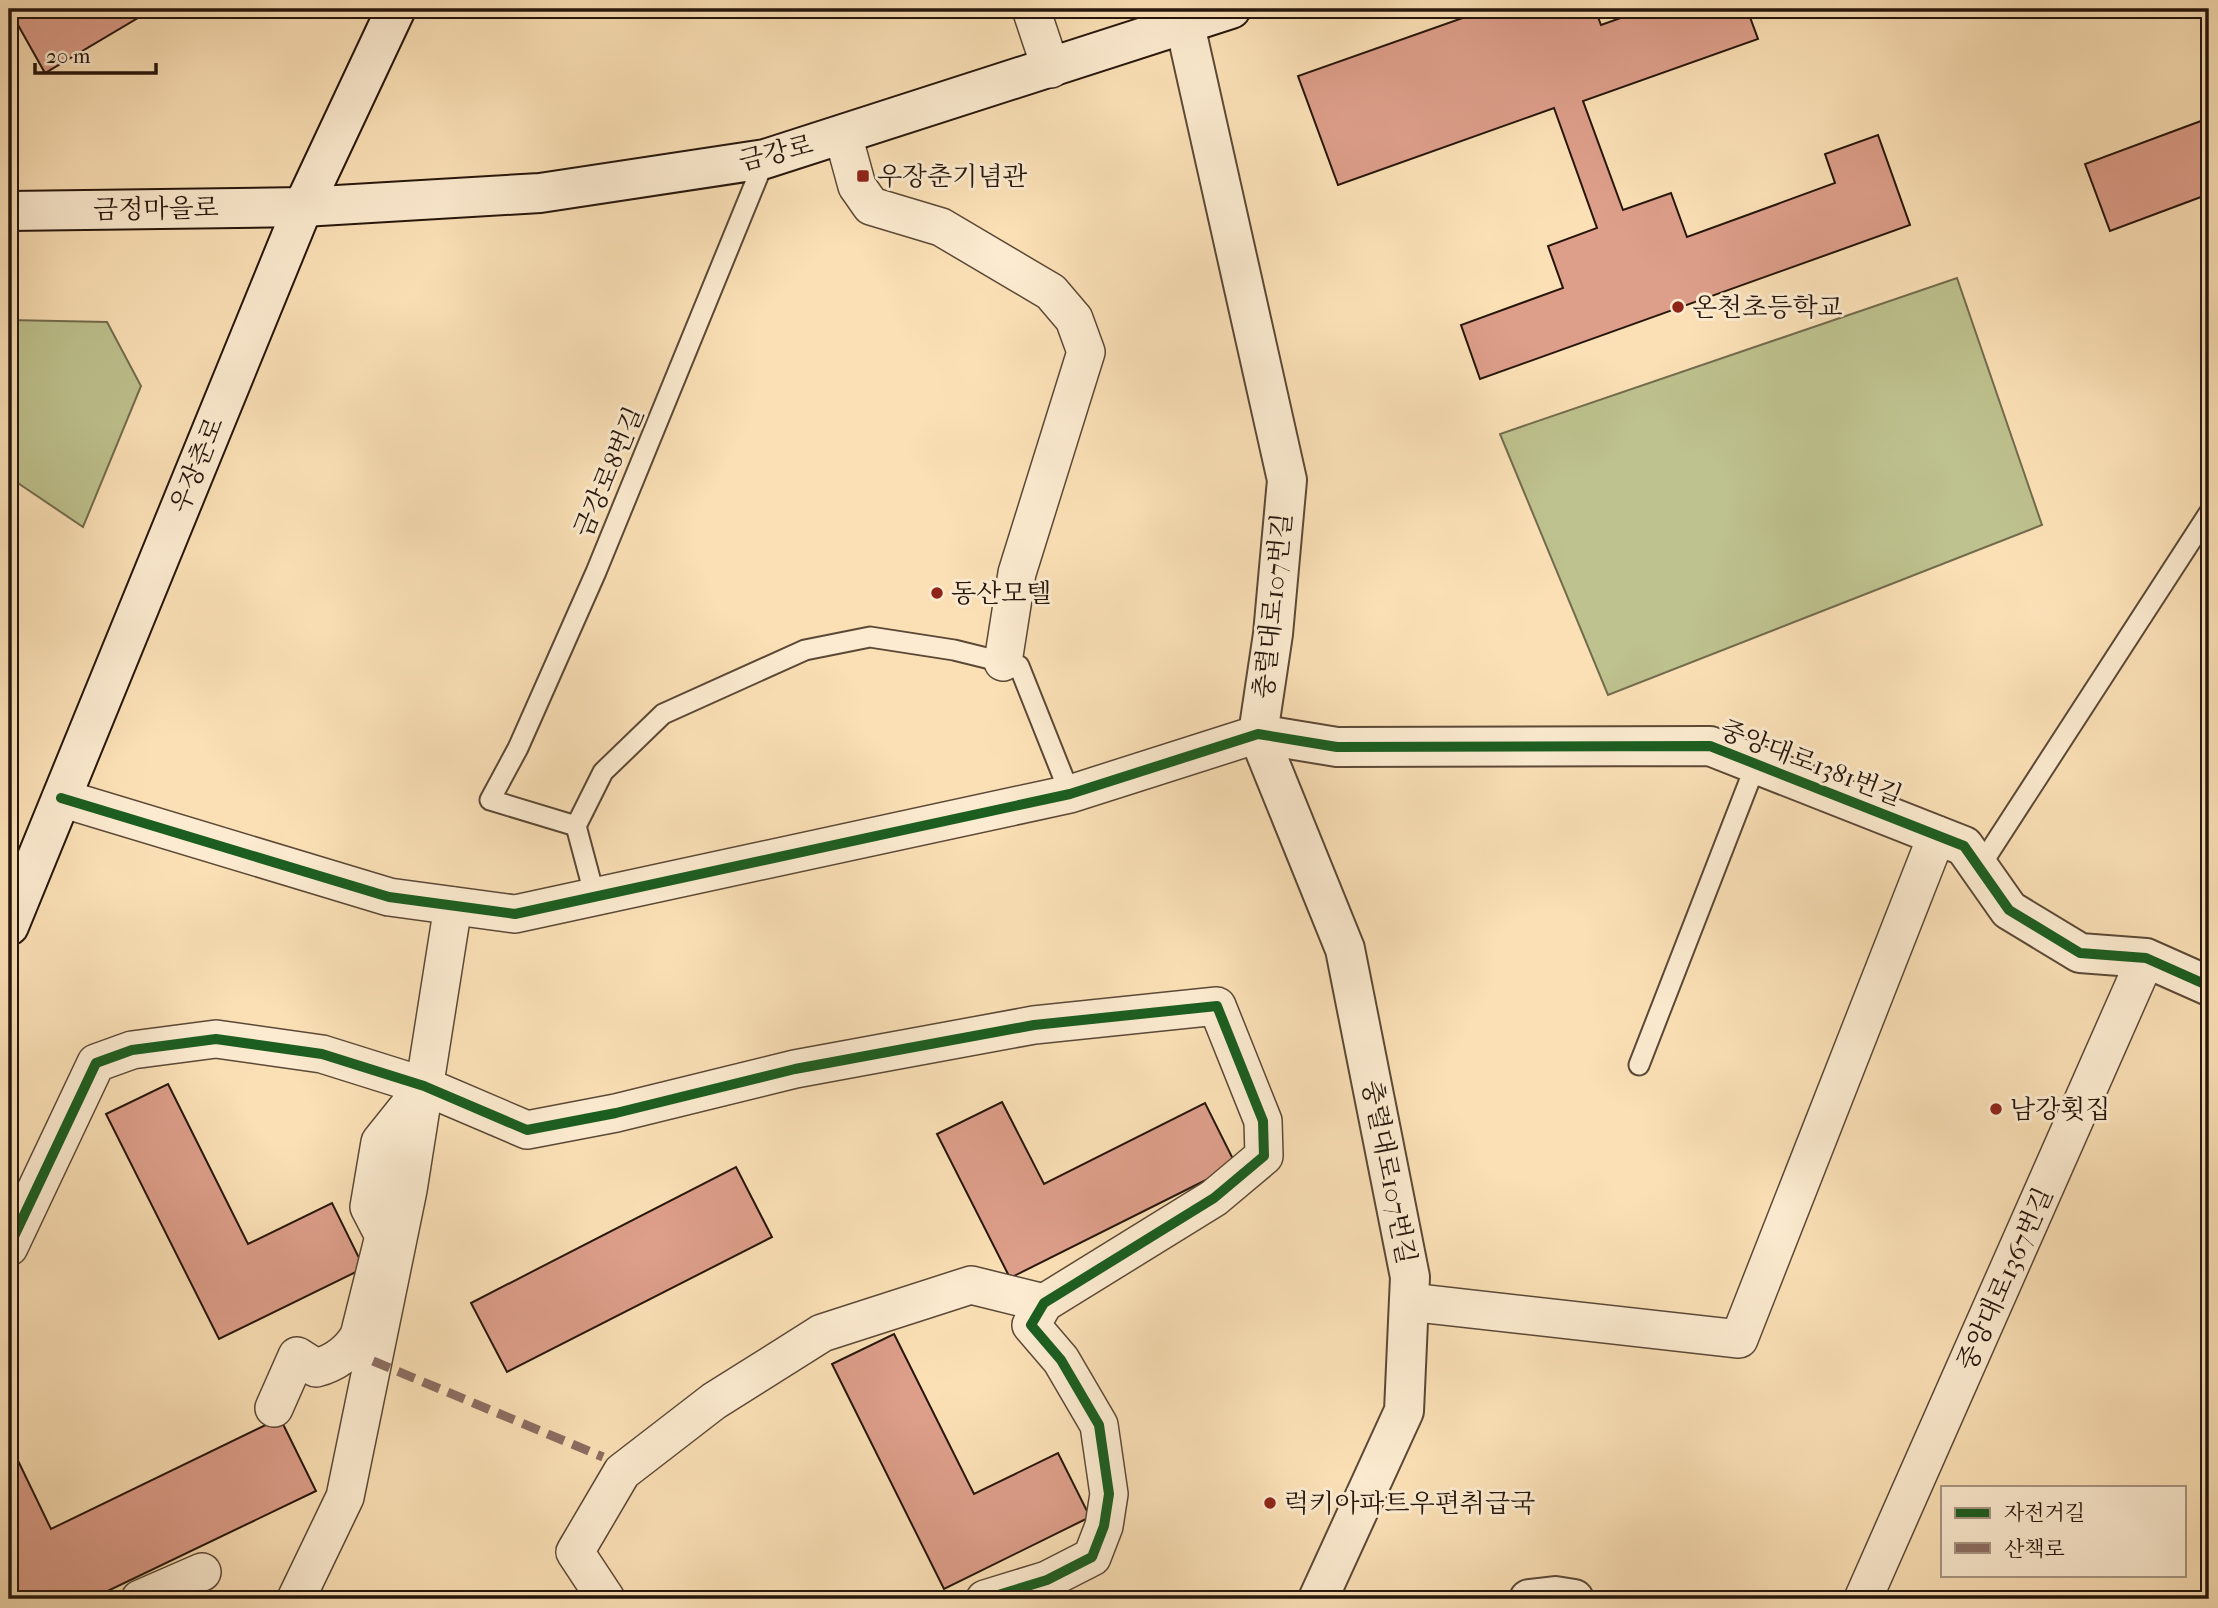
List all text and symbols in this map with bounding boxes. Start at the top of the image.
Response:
scale bar [35,32,156,76]
text: 20 m [46,44,91,68]
street label: 금강로 [736,129,816,177]
place label: 우장춘기념관 [877,161,1028,192]
marker: 우장춘기념관 [855,168,871,184]
street label: 금정마을로 [93,192,219,226]
place label: 온천초등학교 [1692,292,1843,323]
marker: 온천초등학교 [1670,299,1686,315]
street label: 금강로8번길 [568,402,650,542]
street label: 우장춘로 [164,413,230,517]
street label: 충렬대로107번길 [1248,512,1298,700]
place label: 동산모텔 [951,578,1051,609]
marker: 동산모텔 [929,585,945,601]
street label: 중앙대로1381번길 [1715,714,1907,812]
street label: 충렬대로107번길 [1356,1077,1422,1267]
place label: 남강횟집 [2010,1094,2110,1125]
marker: 남강횟집 [1988,1101,2004,1117]
street label: 중앙대로1367번길 [1951,1183,2059,1375]
legend [1941,1486,2186,1576]
place label: 럭키아파트우편취급국 [1284,1488,1535,1519]
marker: 럭키아파트우편취급국 [1262,1495,1278,1511]
text: 자전거길 [2004,1501,2085,1525]
text: 산책로 [2004,1537,2065,1561]

